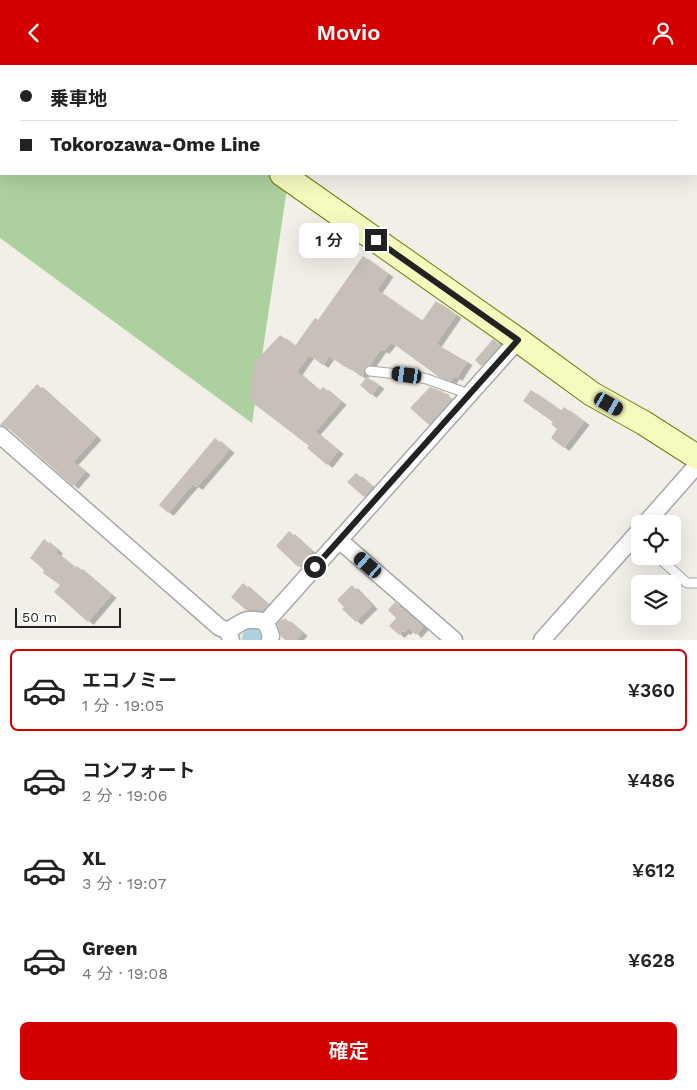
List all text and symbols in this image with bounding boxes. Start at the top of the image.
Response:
icon: back [20,19,48,47]
icon: person [649,19,677,47]
text: Movio [317,20,380,45]
text: 乗車地 [50,87,107,110]
text: Tokorozawa-Ome Line [50,133,260,156]
callout: 1 分 [298,223,358,257]
route end [365,229,387,251]
text: 1 分 [315,231,343,250]
car [391,365,422,385]
car [592,390,625,418]
map controls [631,515,681,625]
button: locate [631,515,681,565]
car [351,549,384,581]
route start [304,556,326,578]
button: layers [631,575,681,625]
scale bar [15,605,121,628]
text: 50 m [22,609,57,625]
icon: car [22,668,67,713]
text: エコノミー [82,669,177,692]
text: ¥360 [628,679,675,702]
text: 1 分 · 19:05 [82,696,164,715]
icon: car [22,758,67,803]
text: コンフォート [82,759,195,782]
text: ¥486 [627,769,675,792]
text: 2 分 · 19:06 [82,786,168,805]
text: XL [82,847,106,870]
icon: car [22,848,67,893]
text: ¥612 [632,859,675,882]
text: 3 分 · 19:07 [82,874,166,893]
text: Green [82,937,138,960]
icon: car [22,938,67,983]
text: ¥628 [628,949,675,972]
text: 4 分 · 19:08 [82,964,168,983]
button: 確定 [20,1022,677,1080]

